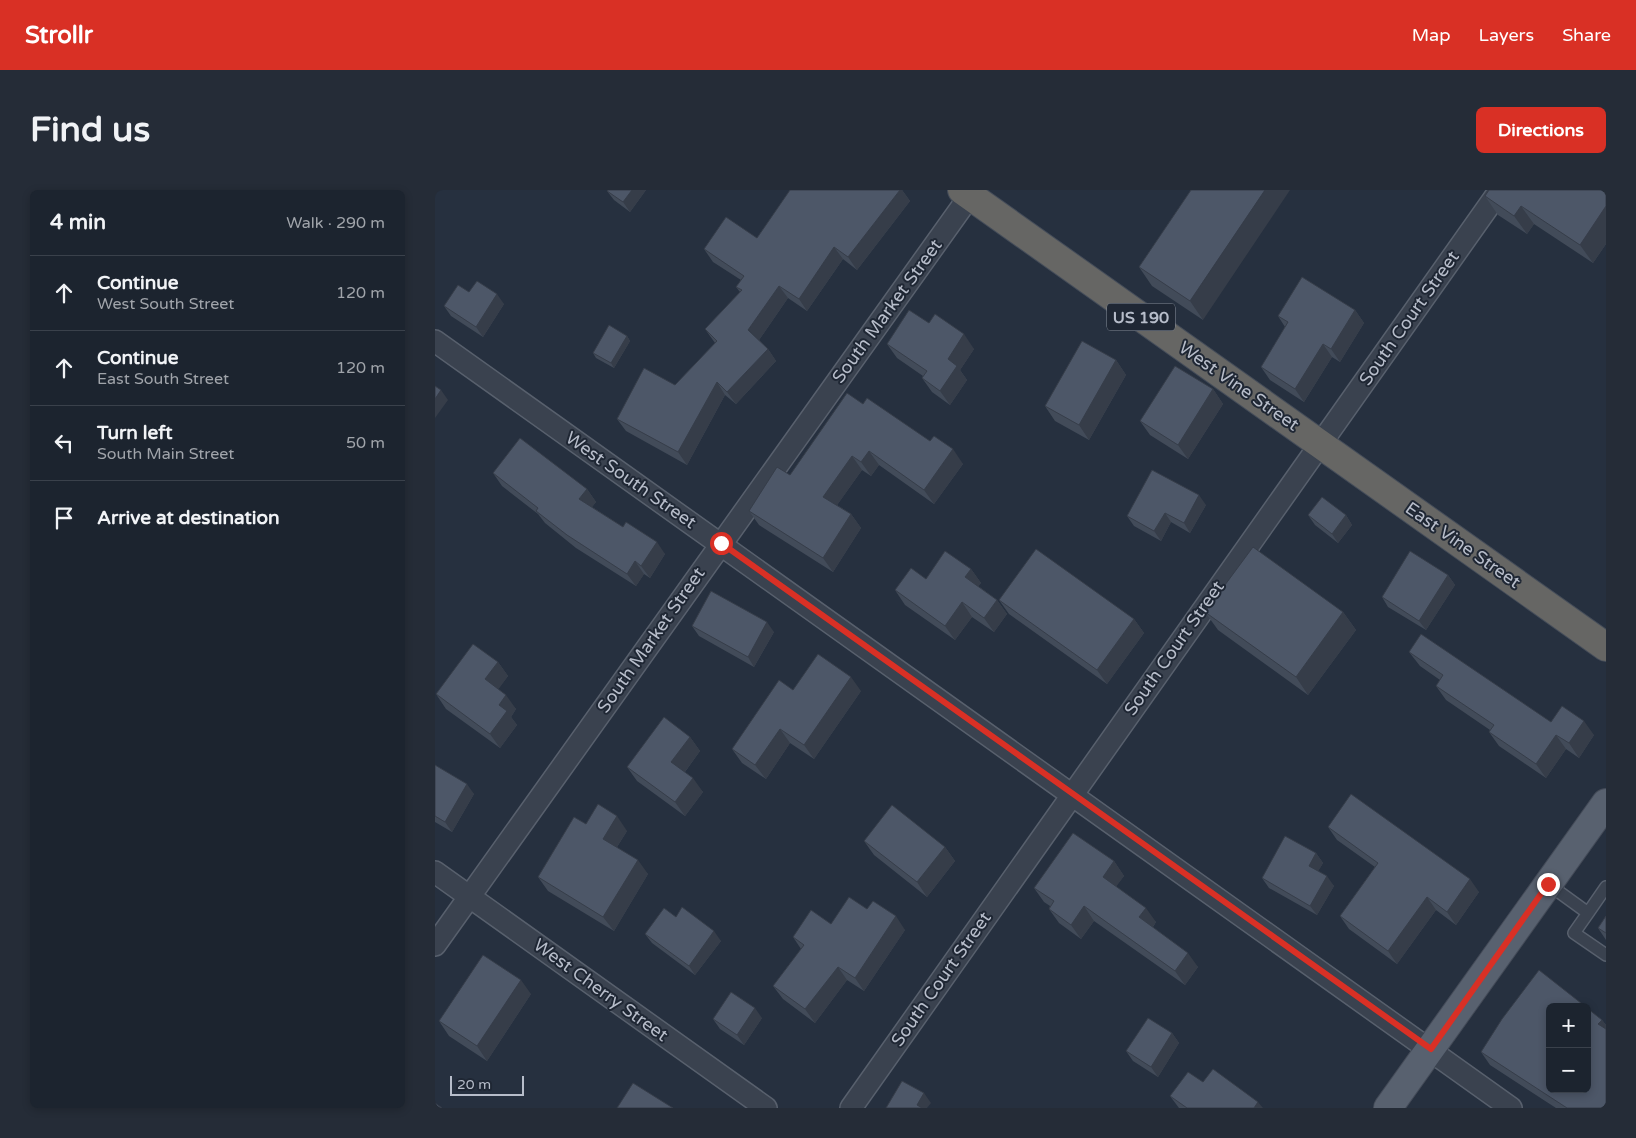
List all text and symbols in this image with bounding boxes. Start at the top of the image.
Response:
text: Strollr [25,21,93,50]
text: Map [1412,24,1451,46]
text: Layers [1479,24,1534,46]
text: Share [1562,24,1611,46]
button: Directions [1476,107,1606,153]
text: Find us [30,109,150,151]
text: 4 min [50,210,106,235]
text: Walk · 290 m [286,213,385,233]
street label: South Market Street [827,235,947,387]
street label: South Court Street [1354,246,1464,390]
text: Continue [97,272,179,294]
icon: ahead [50,279,78,307]
text: 120 m [336,283,385,303]
text: West South Street [97,294,234,314]
road number: US 190 [1107,304,1175,330]
street label: West Vine Street [1175,336,1303,436]
text: Continue [97,347,179,369]
icon: ahead [50,354,78,382]
text: 120 m [336,358,385,378]
text: East South Street [97,369,229,389]
text: Turn left [97,422,173,444]
street label: West South Street [561,427,701,533]
icon: left [50,429,78,457]
text: 50 m [346,433,385,453]
text: South Main Street [97,444,234,464]
street label: East Vine Street [1401,497,1525,593]
icon: arrive [50,504,78,532]
text: Arrive at destination [97,507,280,529]
route start [710,532,733,555]
street label: South Market Street [592,563,710,717]
street label: South Court Street [1119,576,1229,720]
route end [1537,873,1560,896]
street label: South Court Street [886,907,996,1051]
street label: West Cherry Street [529,934,673,1046]
map controls [1546,1003,1591,1093]
button: + [1546,1003,1591,1048]
button: − [1546,1048,1591,1093]
scale bar [450,1073,524,1096]
text: 20 m [457,1076,491,1093]

